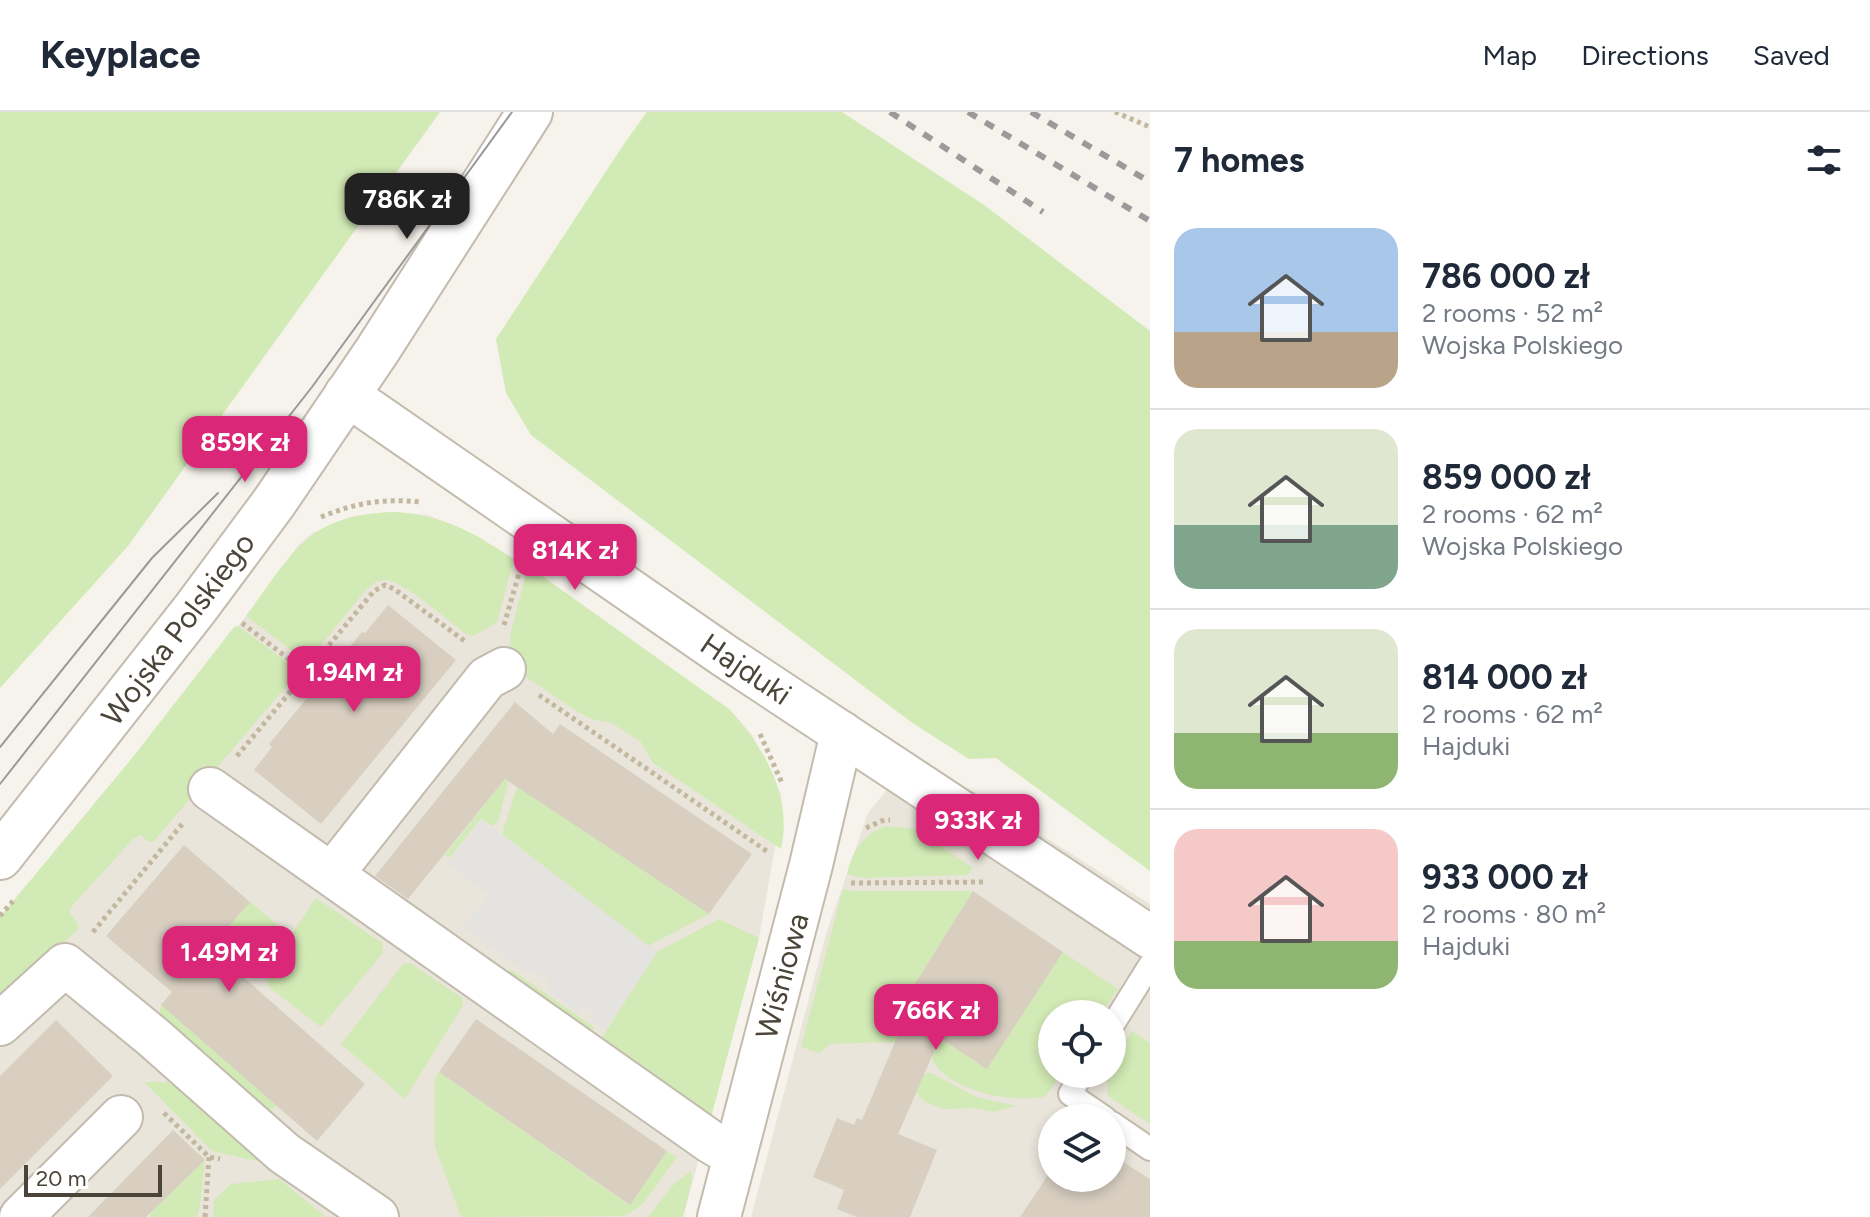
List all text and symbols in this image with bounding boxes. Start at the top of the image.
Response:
text: Keyplace [40,32,201,78]
text: Map [1483,38,1537,72]
text: Directions [1581,38,1709,72]
text: Saved [1753,38,1830,72]
icon: filters [1802,138,1846,182]
text: 7 homes [1174,140,1304,181]
pin: 786K zł [333,173,481,241]
text: 786K zł [363,183,451,215]
text: 786 000 zł [1422,256,1590,297]
icon: home [1238,260,1334,356]
text: 2 rooms · 52 m² [1422,297,1603,329]
text: Wojska Polskiego [1422,329,1623,361]
pin: 859K zł [171,416,319,484]
text: 859K zł [200,426,290,458]
text: 859 000 zł [1422,457,1591,498]
icon: home [1238,461,1334,557]
text: 2 rooms · 62 m² [1422,498,1603,530]
pin: 814K zł [501,524,649,592]
street label: Wojska Polskiego [93,525,263,733]
text: Wojska Polskiego [1422,530,1623,562]
text: 814K zł [532,534,618,566]
street label: Hajduki [693,625,799,713]
pin: 1.94M zł [271,646,437,714]
text: 1.94M zł [305,656,403,688]
text: 814 000 zł [1422,657,1587,698]
icon: home [1238,661,1334,757]
text: 2 rooms · 62 m² [1422,698,1603,730]
text: Hajduki [1422,730,1510,762]
pin: 933K zł [904,794,1052,862]
text: 933K zł [934,804,1022,836]
text: 933 000 zł [1422,857,1588,898]
icon: home [1238,861,1334,957]
text: 2 rooms · 80 m² [1422,898,1606,930]
street label: Wiśniowa [747,909,817,1043]
pin: 1.49M zł [146,926,312,994]
text: Hajduki [1422,930,1510,962]
text: 1.49M zł [180,936,278,968]
pin: 766K zł [862,984,1010,1052]
text: 766K zł [892,994,980,1026]
map controls [1038,1000,1126,1192]
button: locate [1038,1000,1126,1088]
button: layers [1038,1104,1126,1192]
scale bar [24,1161,162,1197]
text: 20 m [36,1165,87,1192]

